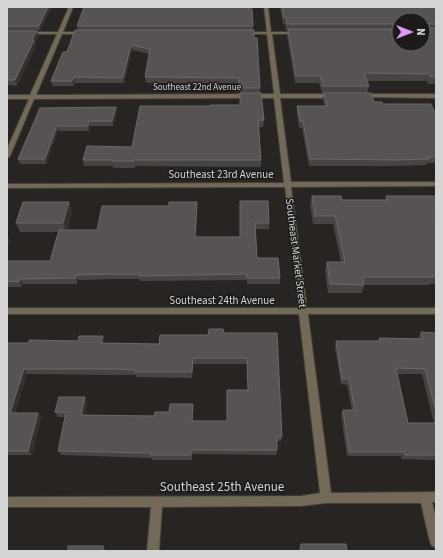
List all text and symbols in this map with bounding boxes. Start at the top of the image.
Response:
north arrow [391,12,431,52]
text: N [413,28,428,36]
street label: Southeast 22nd Avenue [153,81,242,94]
street label: Southeast 23rd Avenue [168,167,274,182]
street label: Southeast Market Street [282,197,310,309]
street label: Southeast 24th Avenue [169,293,275,308]
street label: Southeast 25th Avenue [160,478,284,496]

